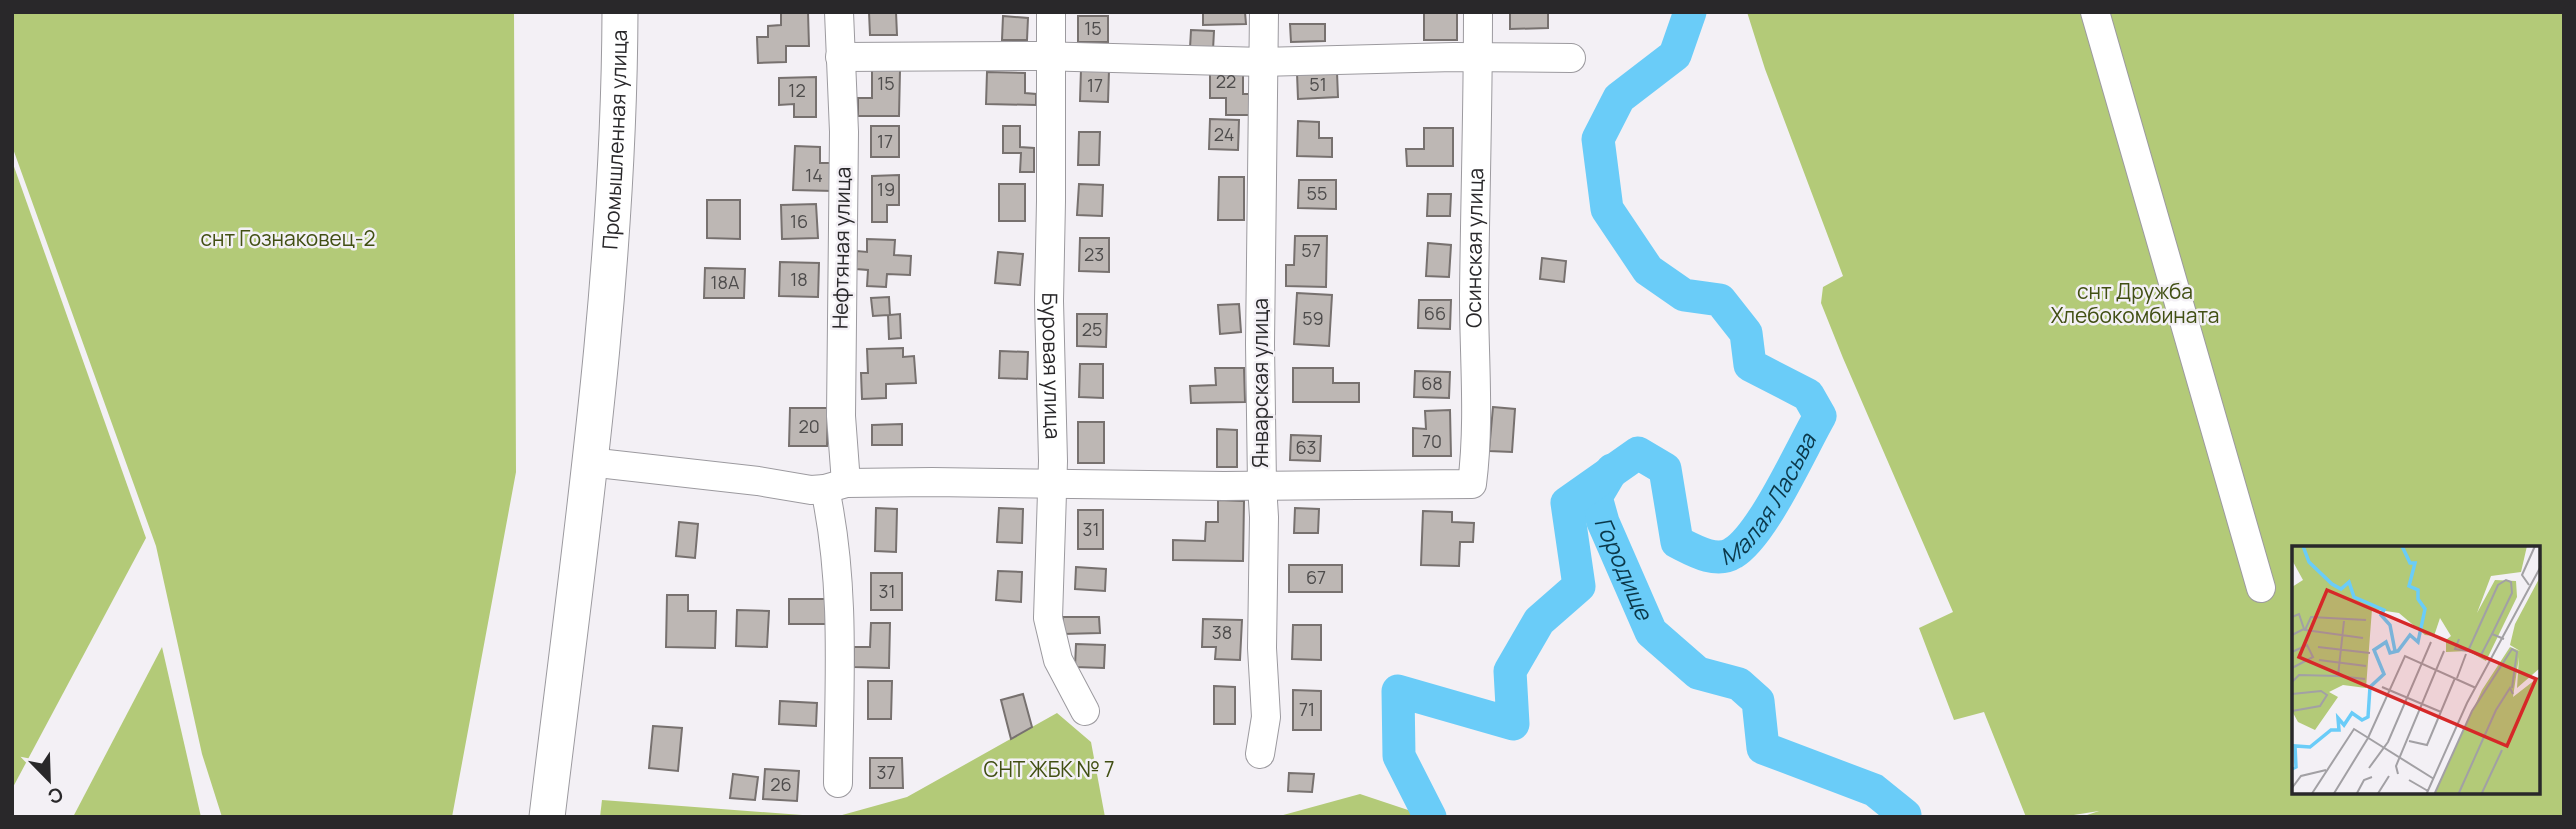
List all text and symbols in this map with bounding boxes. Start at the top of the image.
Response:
house number: 15 [1084,16,1102,40]
street label: Промышленная улица [595,30,633,251]
house number: 22 [1216,69,1236,93]
house number: 15 [877,71,895,95]
house number: 51 [1309,72,1327,96]
house number: 17 [1087,73,1103,97]
house number: 12 [788,78,806,102]
house number: 24 [1214,122,1234,146]
house number: 17 [877,129,893,153]
house number: 14 [805,163,823,187]
street label: Нефтяная улица [826,166,856,329]
street label: Осинская улица [1459,168,1489,328]
house number: 19 [877,177,895,201]
house number: 55 [1307,181,1327,205]
house number: 16 [790,209,808,233]
park label: снт Гознаковец-2 [200,224,376,252]
house number: 57 [1301,238,1321,262]
house number: 23 [1084,242,1104,266]
house number: 18 [790,267,808,291]
house number: 18А [711,270,740,294]
park label: снт Дружба Хлебокомбината [2051,277,2219,329]
street label: Буровая улица [1036,292,1067,440]
street label: Январская улица [1246,298,1274,468]
house number: 66 [1424,301,1446,325]
house number: 59 [1302,306,1324,330]
house number: 25 [1082,317,1102,341]
house number: 68 [1421,371,1443,395]
house number: 20 [798,414,820,438]
water label: Малая Ласьва [1714,427,1823,572]
house number: 70 [1422,429,1442,453]
house number: 63 [1295,435,1317,459]
water label: Городище [1588,512,1661,626]
house number: 31 [1083,517,1099,541]
inset map [2292,546,2541,794]
house number: 67 [1306,565,1326,589]
house number: 31 [879,579,895,603]
house number: 38 [1212,620,1232,644]
house number: 71 [1299,697,1315,721]
north arrow [14,745,84,815]
park label: СНТ ЖБК № 7 [983,755,1115,783]
house number: 37 [877,760,896,784]
house number: 26 [770,772,792,796]
text: С [44,781,67,810]

